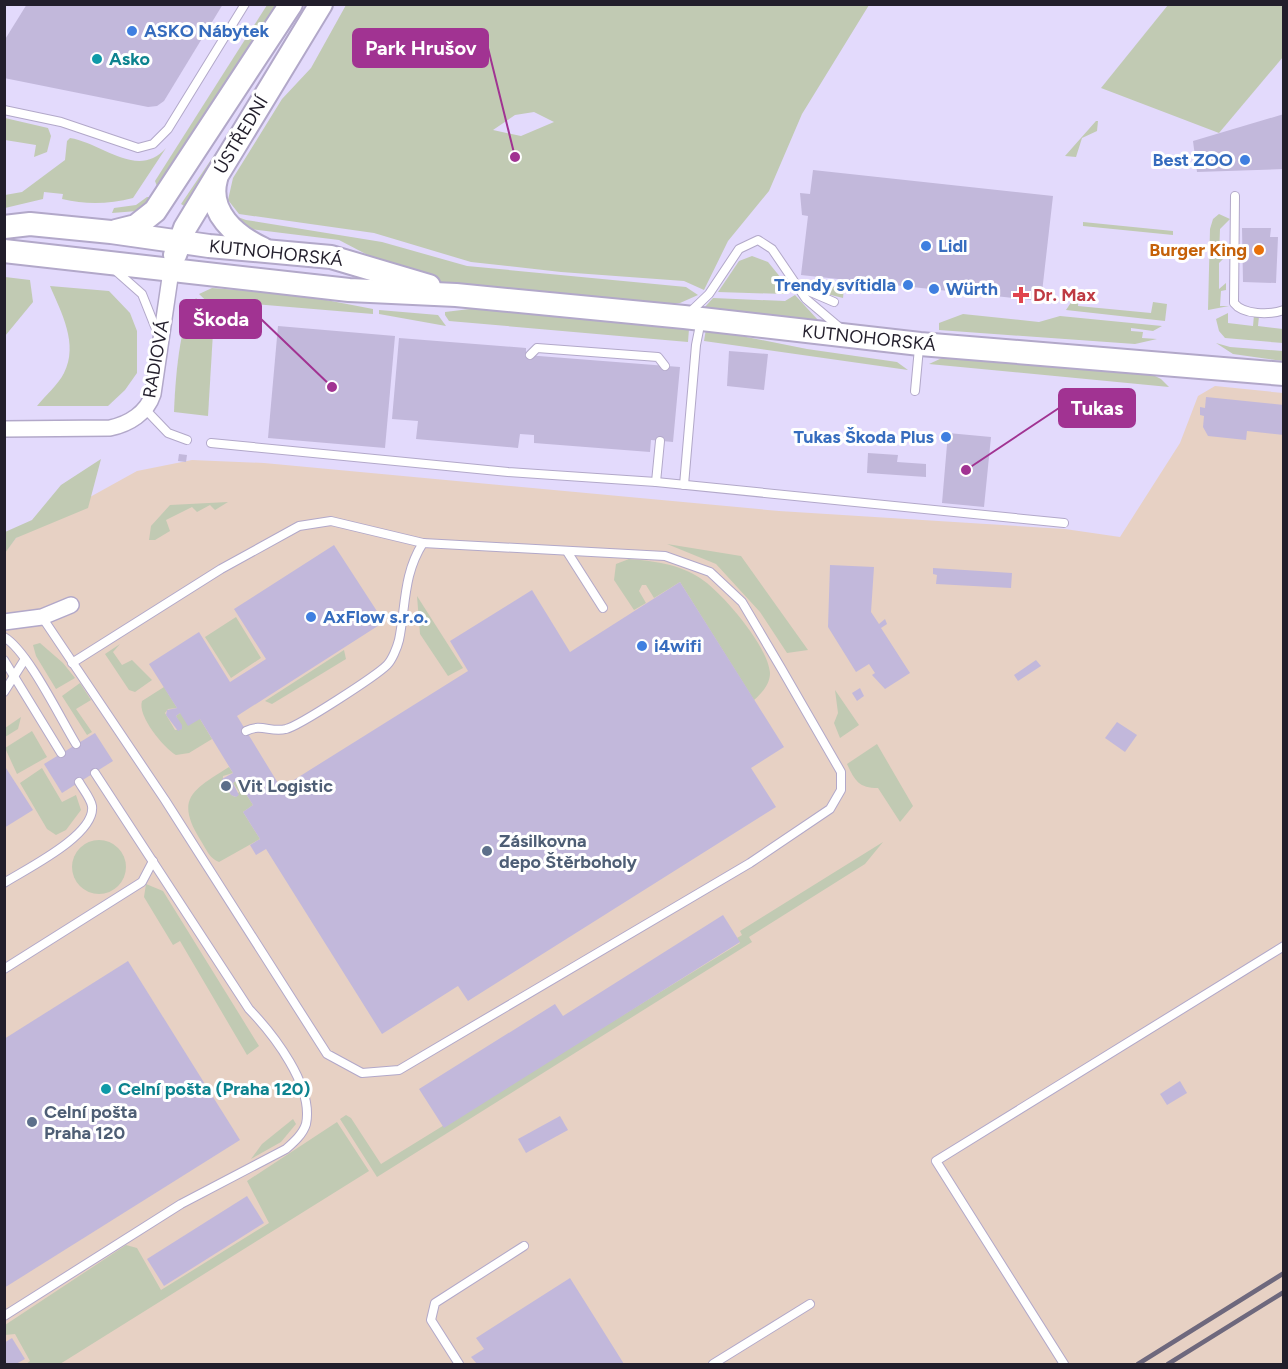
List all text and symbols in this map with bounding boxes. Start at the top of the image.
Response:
place label: ASKO Nábytek [144,20,269,42]
marker: ASKO Nábytek [125,24,139,38]
callout: Park Hrušov [353,29,488,67]
text: Park Hrušov [365,36,477,60]
place label: Asko [109,48,150,70]
marker: Asko [90,52,104,66]
street label: ÚSTŘEDNÍ [209,91,273,178]
place label: Best ZOO [1152,149,1233,171]
marker: Best ZOO [1238,153,1252,167]
street label: KUTNOHORSKÁ [208,235,344,271]
place label: Lidl [938,235,968,257]
marker: Lidl [919,239,933,253]
place label: Burger King [1149,239,1247,261]
marker: Burger King [1252,243,1266,257]
place label: Trendy svítidla [774,274,896,296]
marker: Trendy svítidla [901,278,915,292]
place label: Würth [946,278,998,300]
marker: Würth [927,282,941,296]
place label: Dr. Max [1033,284,1096,306]
marker: Dr. Max [1014,288,1028,302]
callout: Škoda [180,300,261,338]
text: Škoda [193,307,249,331]
street label: RADIOVÁ [138,318,174,400]
street label: KUTNOHORSKÁ [801,320,937,356]
callout: Tukas [1059,389,1135,427]
text: Tukas [1071,396,1123,420]
place label: Tukas Škoda Plus [793,426,935,448]
marker: Tukas Škoda Plus [939,430,953,444]
place label: AxFlow s.r.o. [323,606,428,628]
marker: AxFlow s.r.o. [304,610,318,624]
place label: i4wifi [654,635,702,657]
marker: i4wifi [635,639,649,653]
place label: Vit Logistic [238,775,333,797]
marker: Vit Logistic [219,779,233,793]
place label: Zásilkovna depo Štěrboholy [499,830,638,873]
marker: Zásilkovna depo Štěrboholy [480,844,494,858]
place label: Celní pošta (Praha 120) [118,1078,310,1100]
marker: Celní pošta (Praha 120) [99,1082,113,1096]
place label: Celní pošta Praha 120 [44,1101,137,1144]
marker: Celní pošta Praha 120 [25,1115,39,1129]

